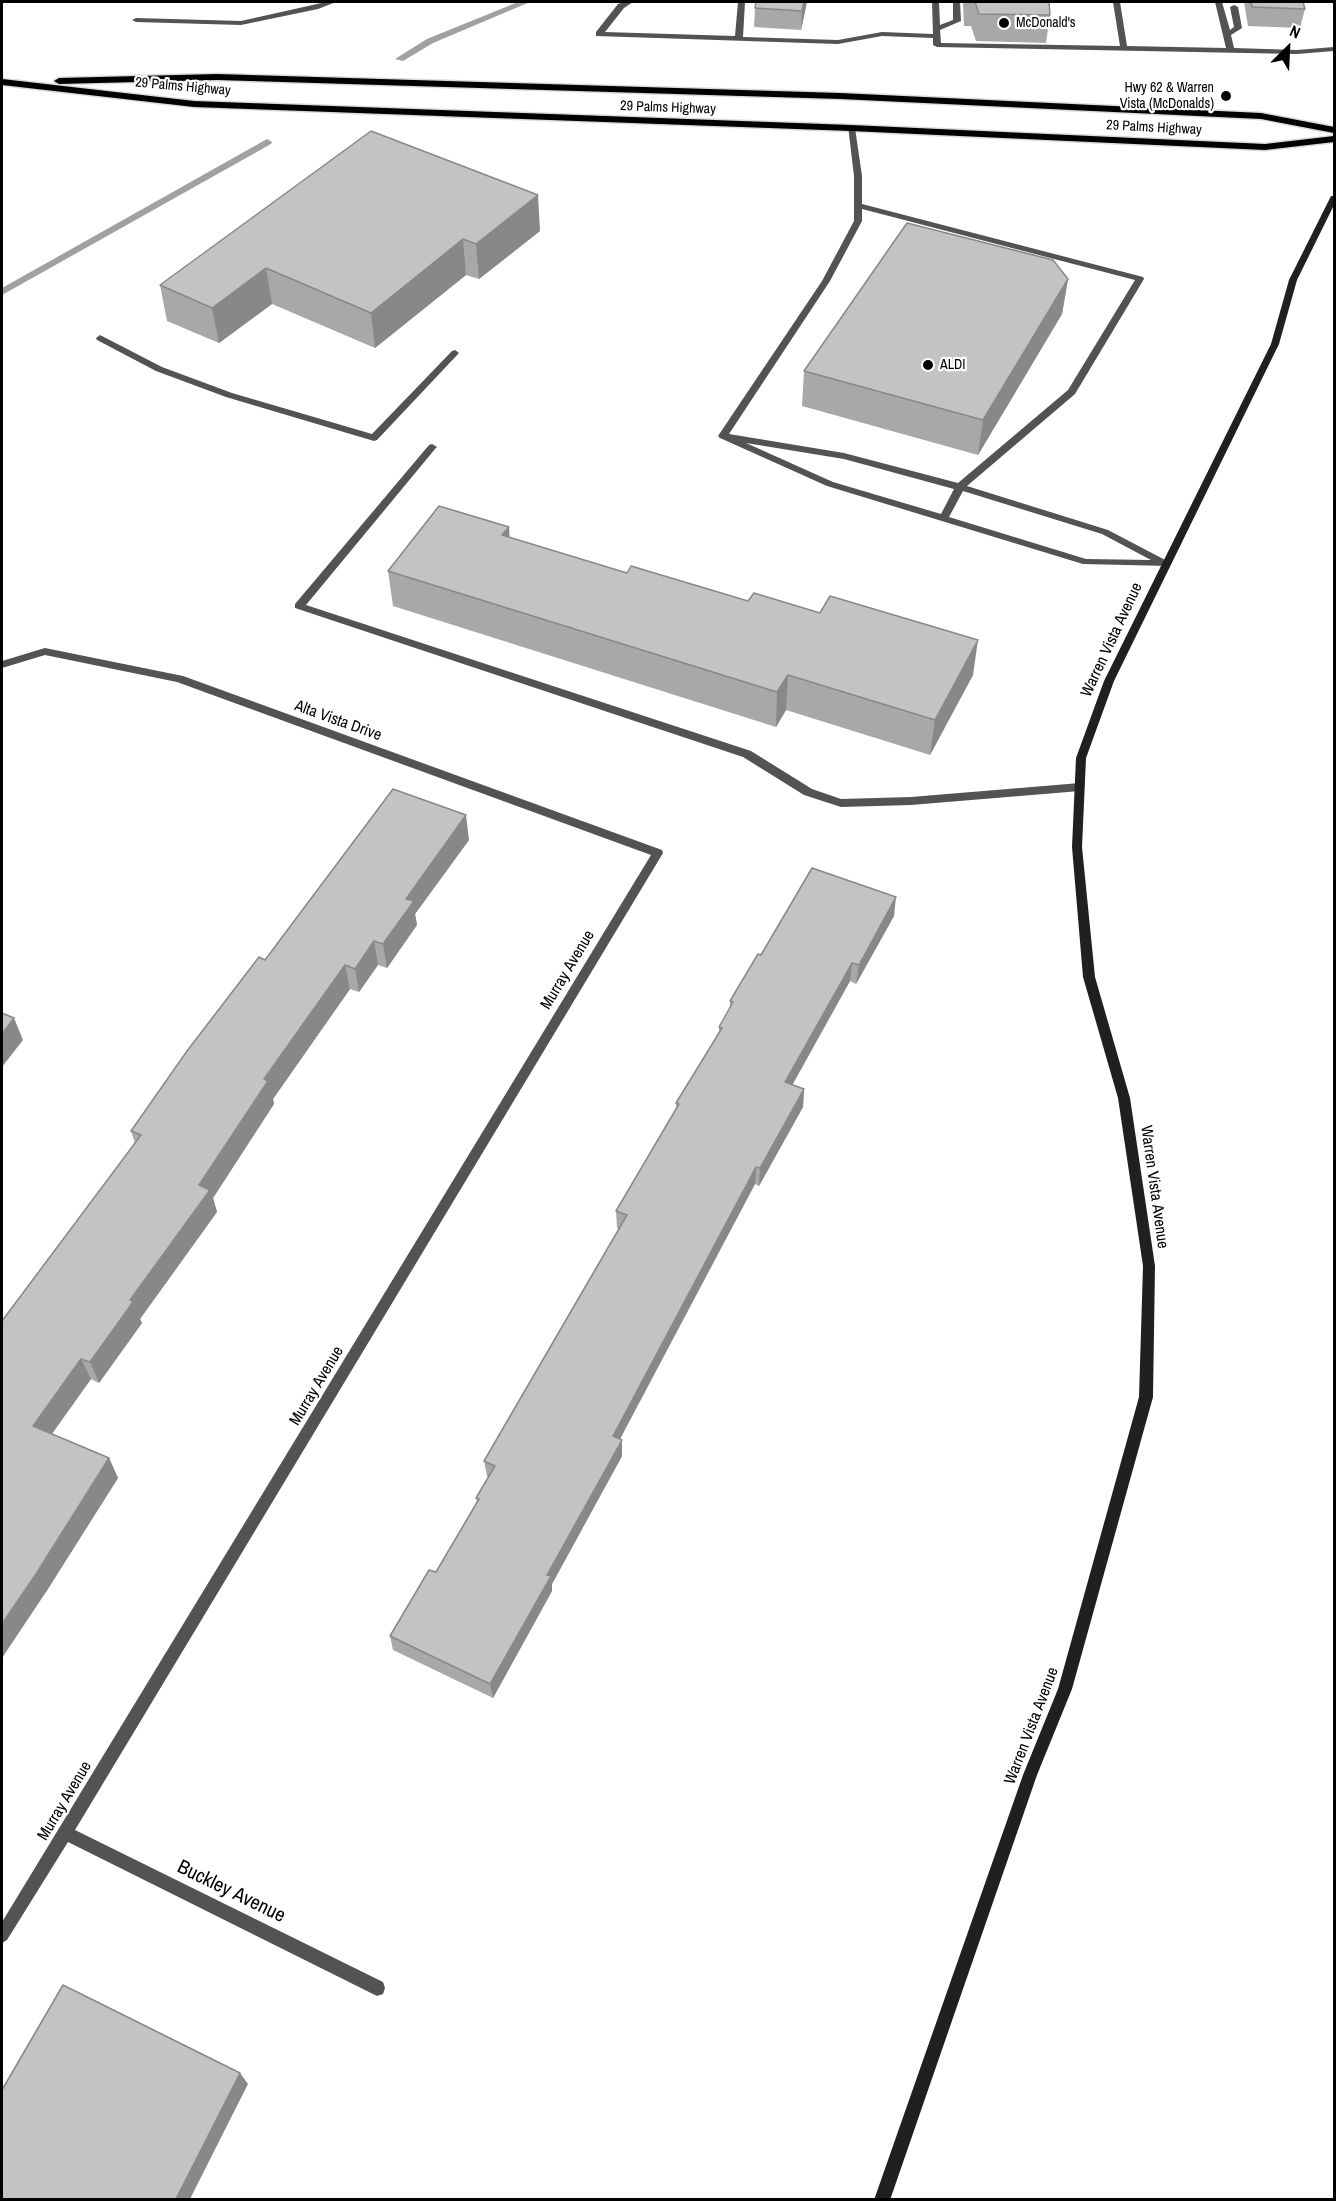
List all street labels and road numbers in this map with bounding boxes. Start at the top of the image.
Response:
street label: 29 Palms Highway [135,74,231,100]
street label: 29 Palms Highway [620,98,716,118]
street label: 29 Palms Highway [1106,117,1202,139]
street label: Warren Vista Avenue [1077,580,1147,700]
street label: Alta Vista Drive [292,696,384,746]
street label: Murray Avenue [537,927,599,1013]
street label: Warren Vista Avenue [1136,1124,1172,1250]
street label: Murray Avenue [286,1343,348,1429]
street label: Warren Vista Avenue [1001,1665,1063,1787]
street label: Murray Avenue [34,1758,96,1844]
street label: Buckley Avenue [173,1855,289,1929]

